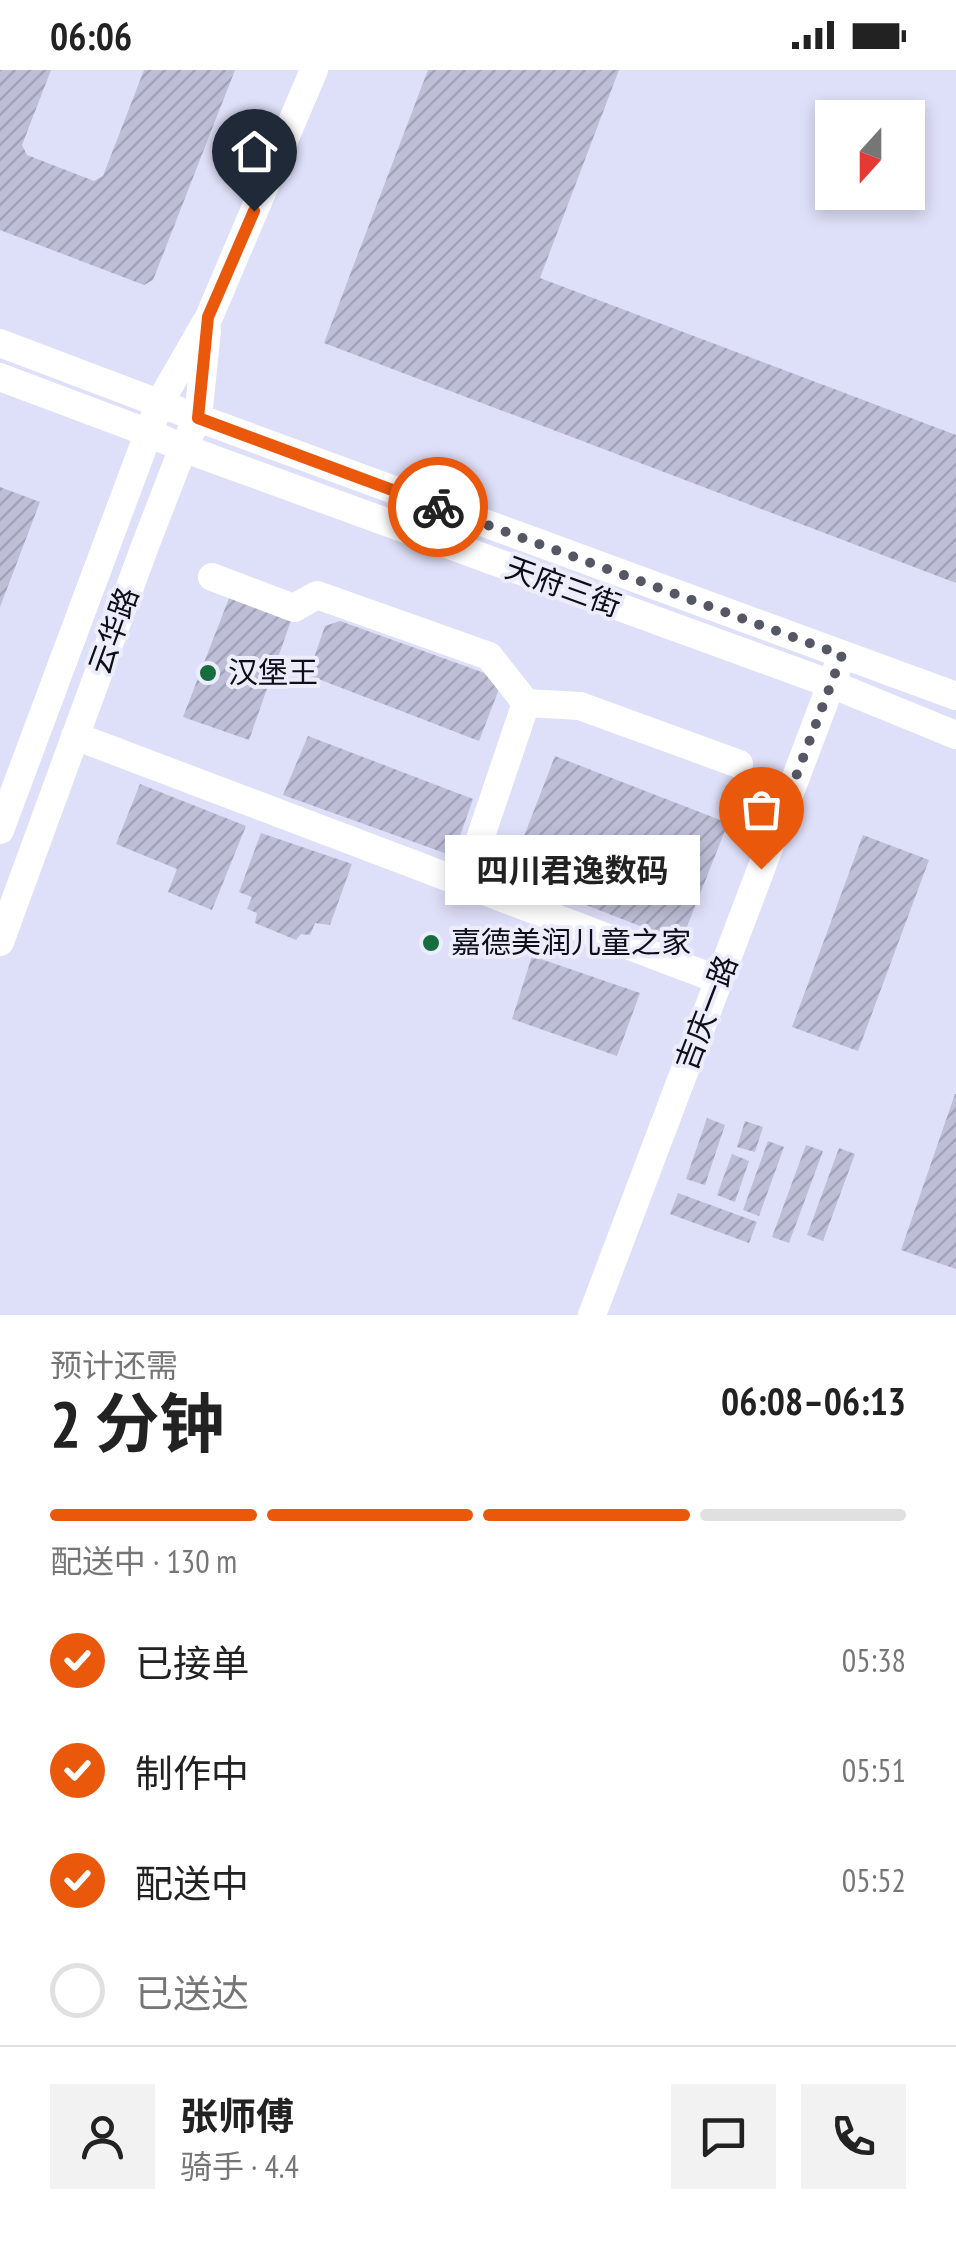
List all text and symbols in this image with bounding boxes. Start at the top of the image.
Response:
text: 06:06 [50,11,132,60]
north arrow [815,100,925,210]
map controls [815,100,925,210]
pin [212,109,297,212]
icon: home [227,124,282,179]
courier [388,457,488,557]
icon: bike [411,480,466,535]
street label: 天府三街 [500,547,627,624]
street label: 云华路 [79,582,146,679]
place label: 汉堡王 [228,652,318,691]
marker: 汉堡王 [197,662,219,684]
pin [719,767,804,870]
icon: bag [734,782,789,837]
callout: 四川君逸数码 [446,834,701,904]
text: 四川君逸数码 [476,849,669,891]
place label: 嘉德美润儿童之家 [451,922,691,961]
marker: 嘉德美润儿童之家 [420,932,442,954]
street label: 吉庆一路 [666,949,745,1075]
text: 预计还需 [50,1344,178,1386]
text: 06:08–06:13 [721,1376,906,1425]
text: 2 分钟 [50,1381,224,1465]
text: 配送中 · 130 m [50,1540,237,1582]
icon: check [50,1633,105,1688]
text: 已接单 [135,1638,249,1687]
text: 05:38 [842,1639,906,1681]
icon: check [50,1743,105,1798]
text: 制作中 [135,1748,249,1797]
text: 05:51 [842,1749,906,1791]
icon: check [50,1853,105,1908]
text: 配送中 [135,1858,249,1907]
text: 05:52 [842,1859,906,1901]
text: 已送达 [135,1968,249,2017]
button: person [50,2084,155,2189]
button: chat [671,2084,776,2189]
button: phone [801,2084,906,2189]
text: 张师傅 [180,2091,294,2140]
text: 骑手 · 4.4 [180,2145,299,2187]

